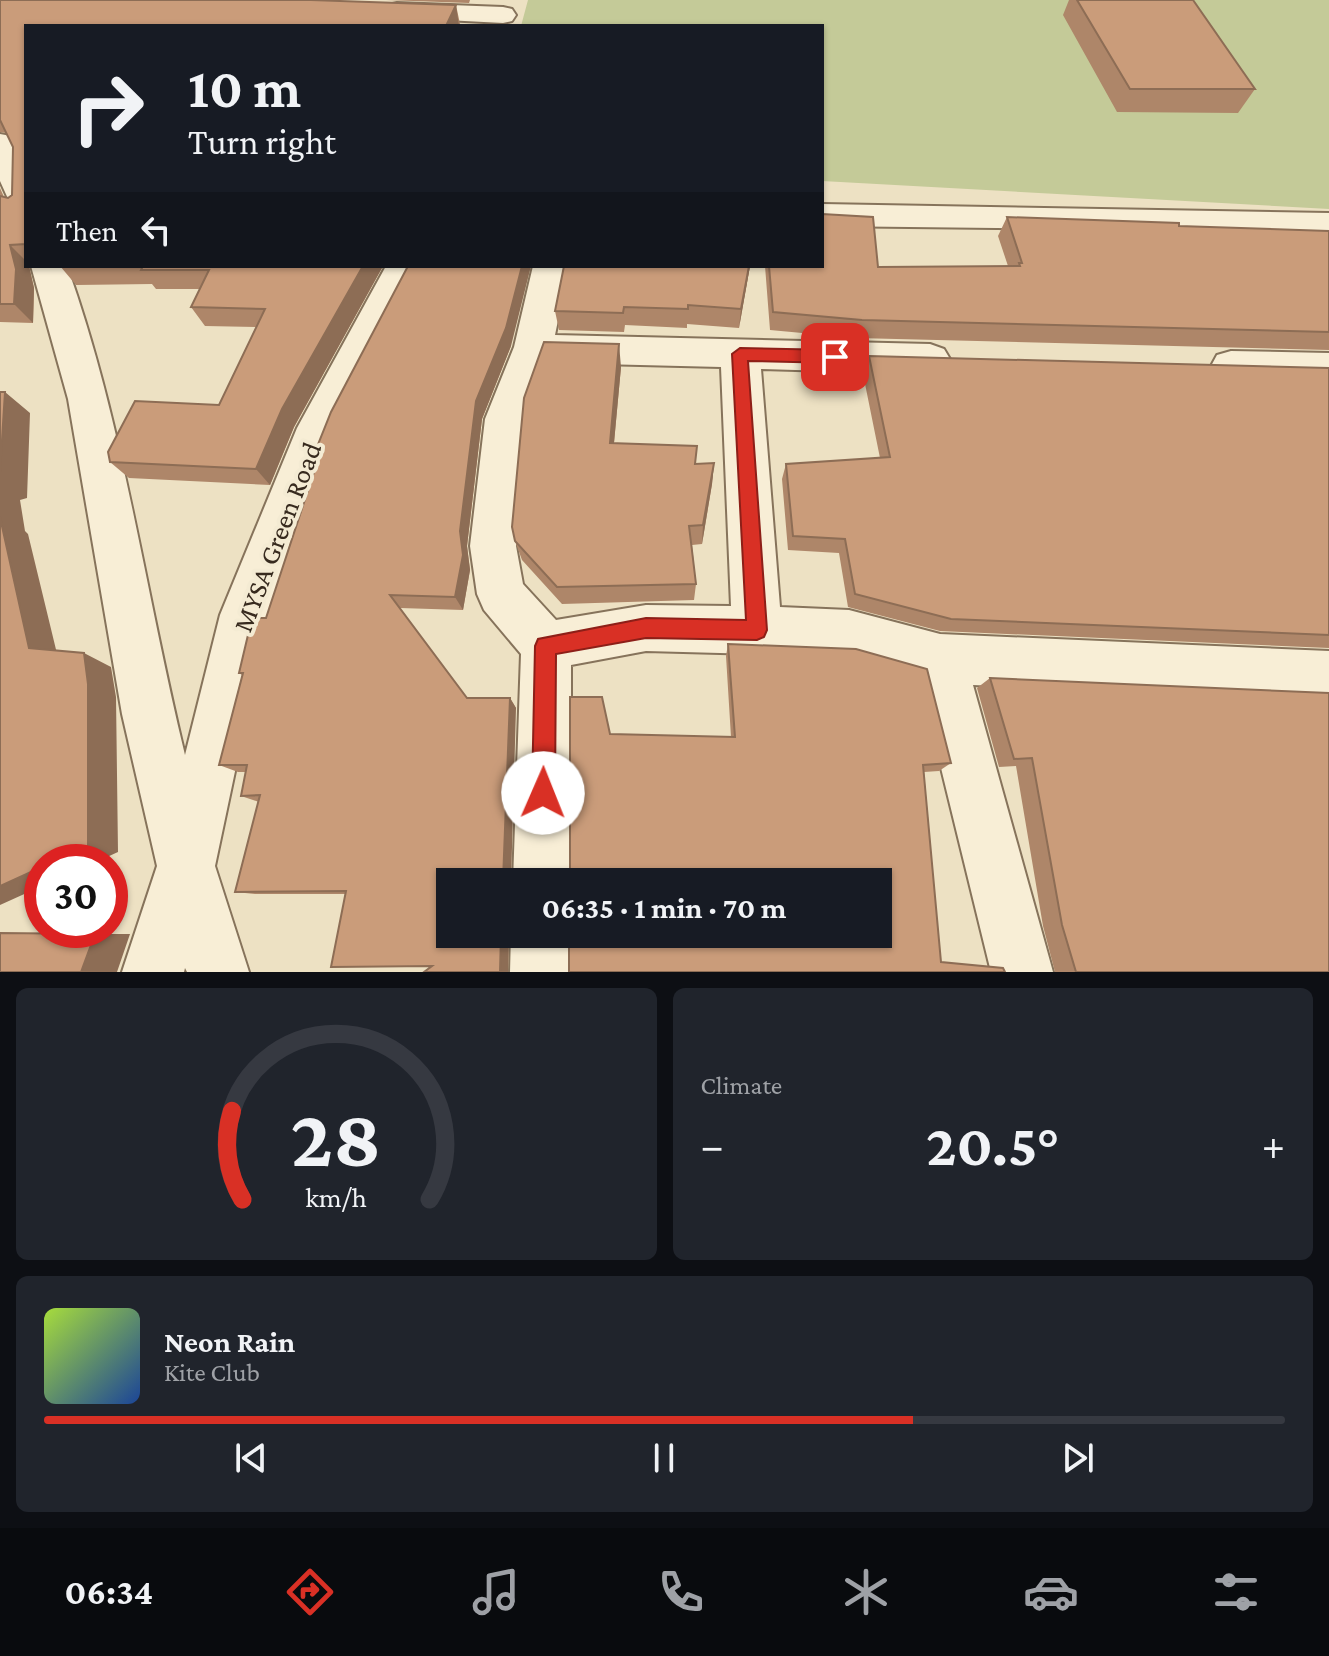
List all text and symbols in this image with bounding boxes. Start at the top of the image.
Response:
icon: right [56,56,160,160]
text: 10 m [188,57,301,119]
text: Turn right [188,122,336,162]
icon: left [134,208,178,252]
text: Then [56,214,118,247]
pin [801,323,869,391]
icon: arrive [813,335,857,379]
street label: MYSA Green Road [227,438,328,636]
position arrow [501,751,585,835]
speed limit sign: 30 [24,844,128,948]
text: 06:35 · 1 min · 70 m [542,891,786,924]
text: Climate [701,1071,782,1100]
text: 28 [291,1091,382,1184]
text: 20.5° [926,1111,1060,1178]
text: − [701,1121,724,1169]
text: + [1262,1121,1285,1169]
text: km/h [305,1181,367,1213]
text: Neon Rain [164,1325,295,1358]
text: Kite Club [164,1358,260,1387]
icon: previous [229,1436,273,1480]
icon: pause [642,1436,686,1480]
icon: next [1056,1436,1100,1480]
icon: directions [282,1564,338,1620]
icon: music [468,1564,524,1620]
icon: phone [653,1564,709,1620]
icon: climate [838,1564,894,1620]
icon: car [1023,1564,1079,1620]
icon: filters [1208,1564,1264,1620]
text: 06:34 [65,1572,153,1612]

